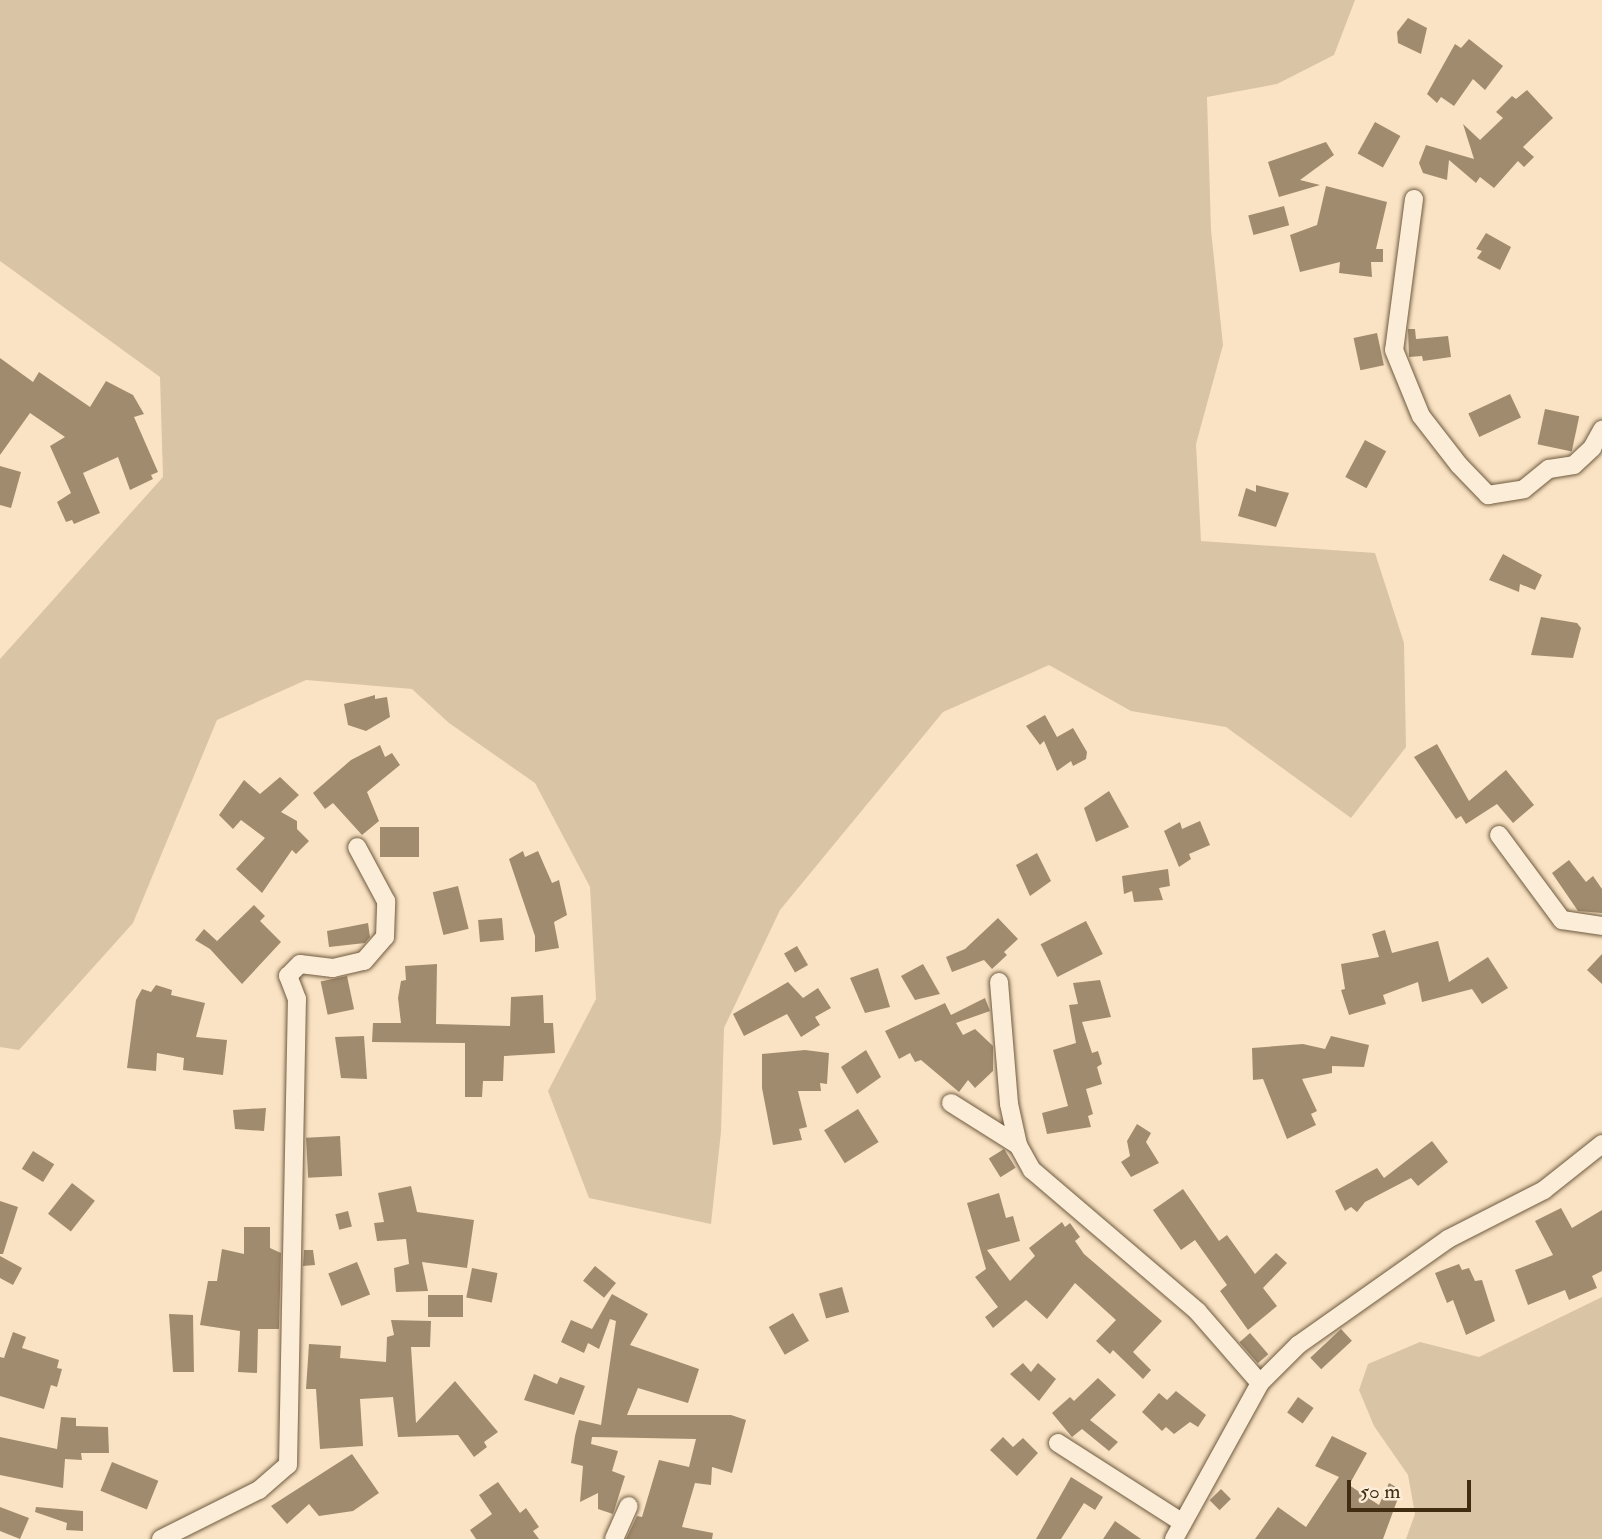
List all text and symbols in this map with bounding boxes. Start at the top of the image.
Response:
scale bar [1350,1466,1474,1510]
text: 50 m [1360,1478,1401,1505]

